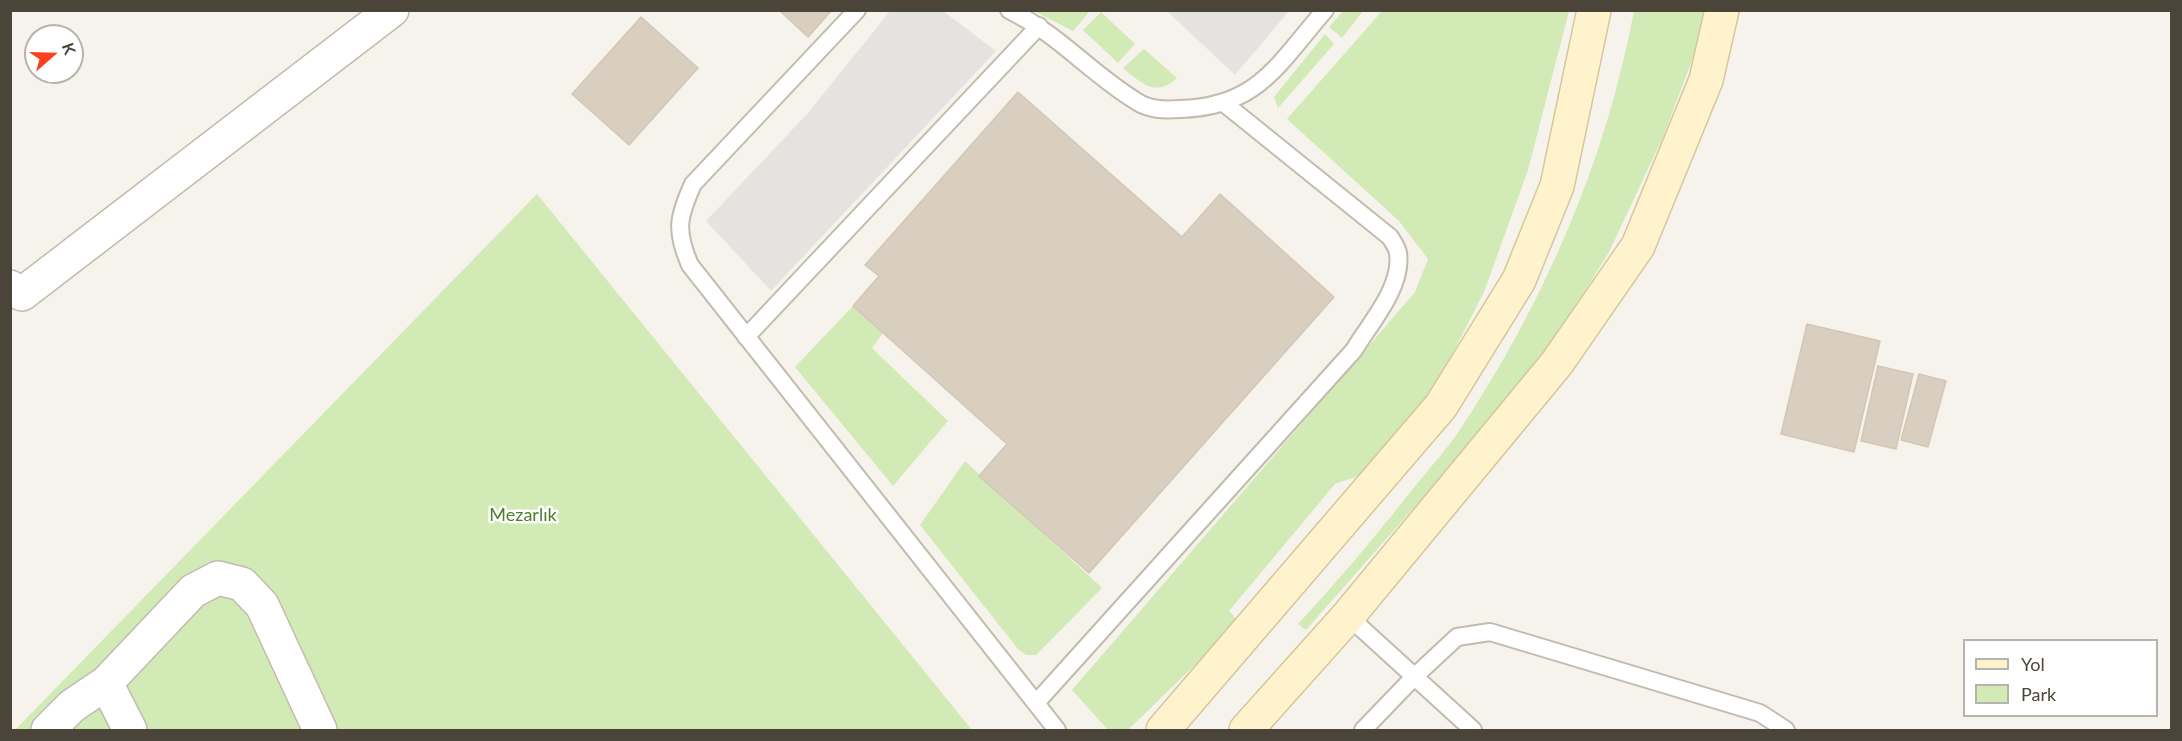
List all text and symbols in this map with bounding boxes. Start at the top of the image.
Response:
north arrow [24,24,84,84]
text: K [59,40,80,57]
park label: Mezarlık [489,504,557,526]
legend [1963,639,2158,717]
text: Yol [2021,653,2045,675]
text: Park [2021,683,2056,705]

